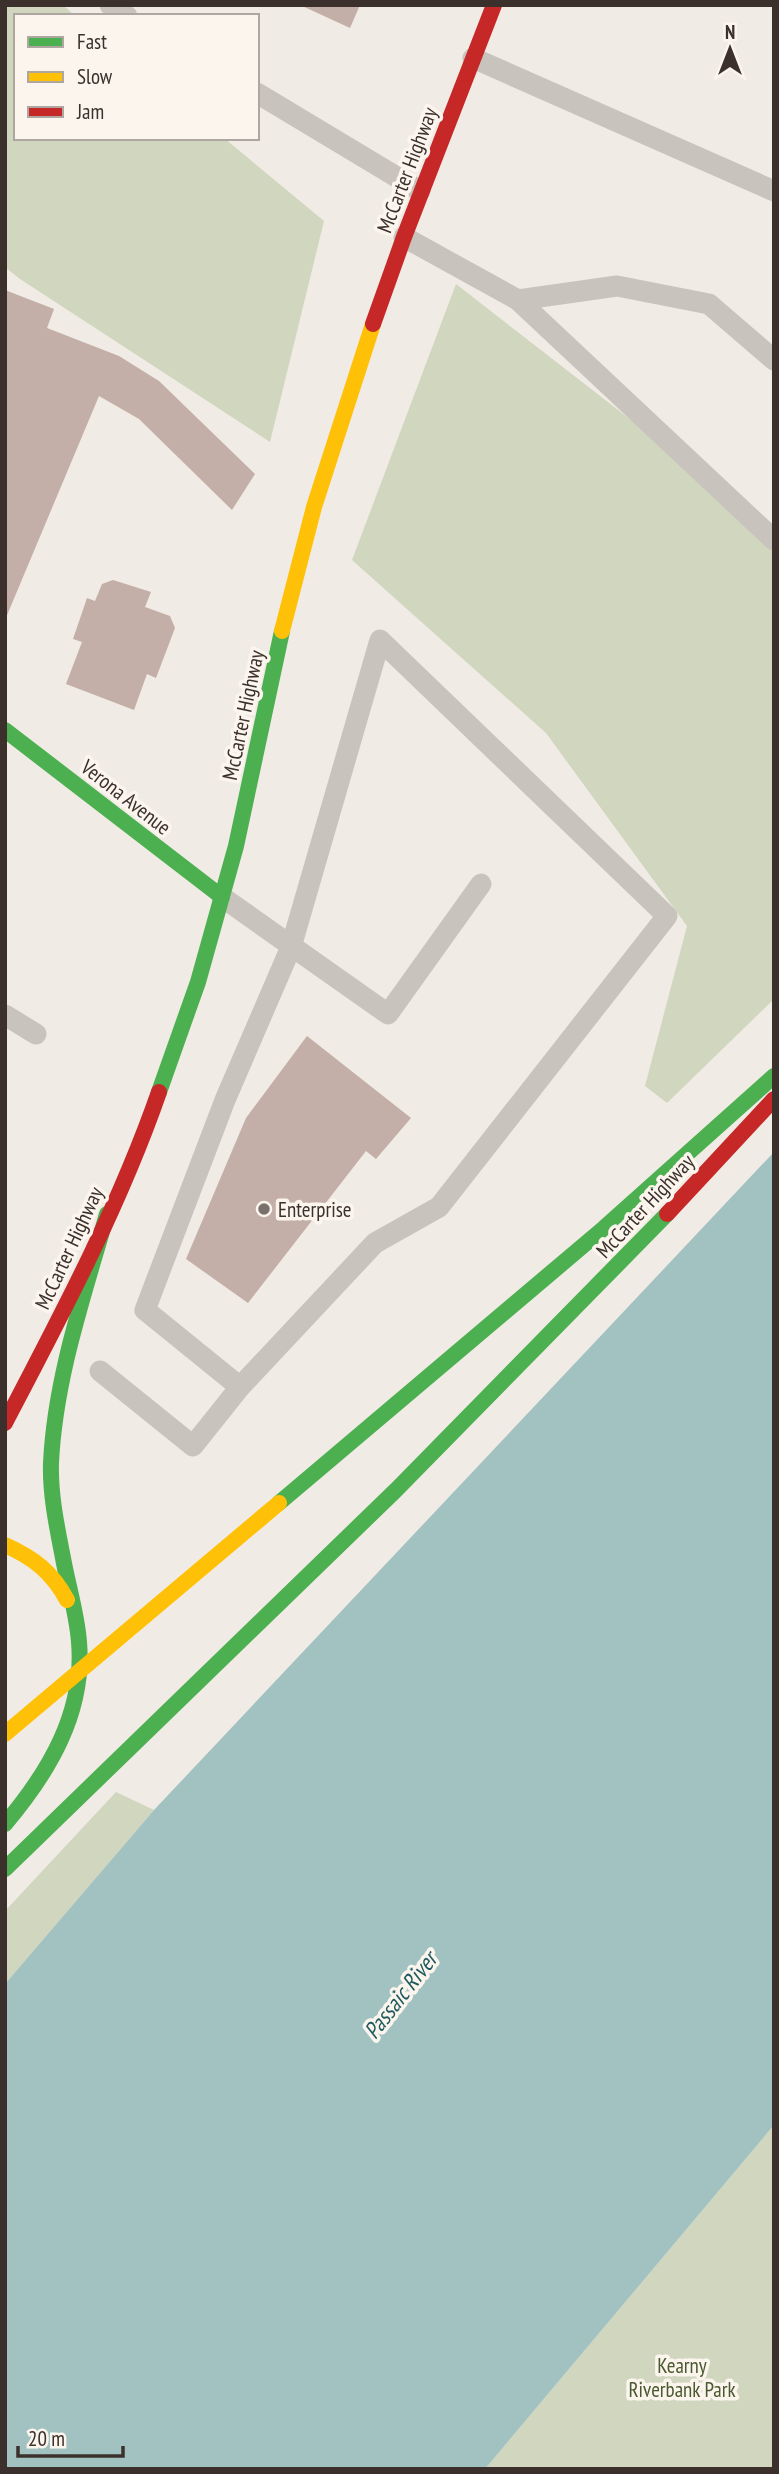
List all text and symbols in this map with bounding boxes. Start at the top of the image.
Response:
legend [14,14,259,140]
north arrow [695,14,765,84]
text: N [725,20,735,44]
text: Fast [77,28,107,55]
text: Slow [77,63,113,90]
text: Jam [76,98,104,125]
street label: McCarter Highway [371,103,443,237]
street label: McCarter Highway [216,647,270,782]
street label: Verona Avenue [75,753,176,841]
street label: McCarter Highway [590,1148,700,1264]
street label: McCarter Highway [29,1182,109,1314]
place label: Enterprise [278,1196,351,1223]
marker: Enterprise [256,1201,272,1217]
water label: Passaic River [357,1943,445,2044]
park label: Kearny Riverbank Park [628,2352,736,2403]
scale bar [18,2414,122,2458]
text: 20 m [28,2425,65,2452]

